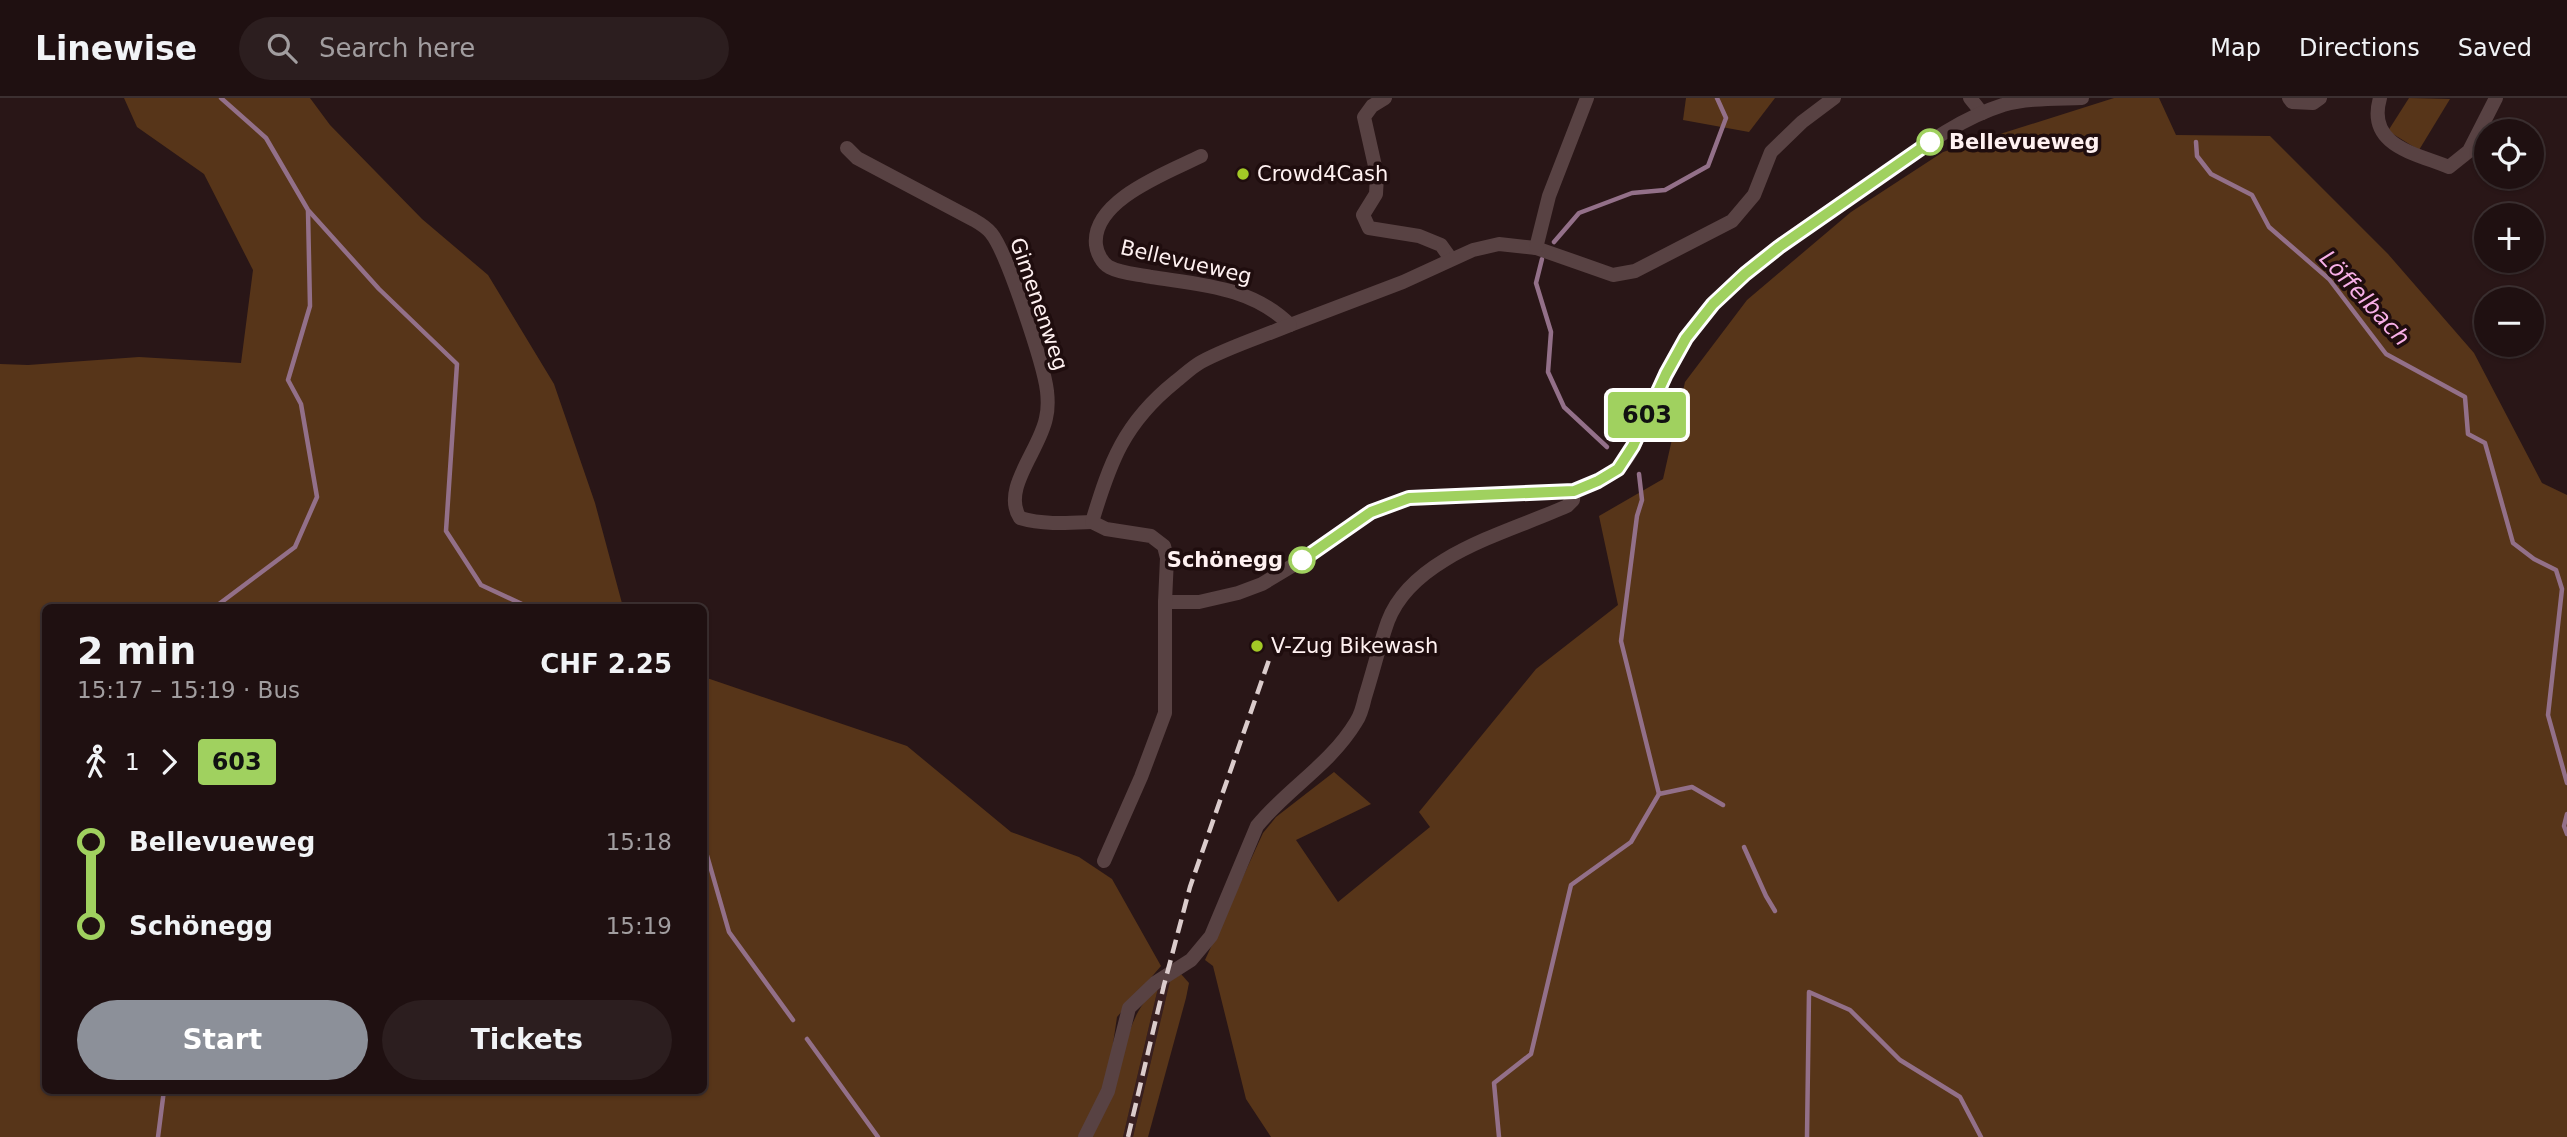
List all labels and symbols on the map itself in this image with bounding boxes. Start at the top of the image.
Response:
marker: Bellevueweg [1917,129,1943,155]
place label: Bellevueweg [1949,130,2099,154]
place label: Crowd4Cash [1257,162,1388,186]
marker: Crowd4Cash [1235,166,1251,182]
street label: Gimenenweg [1005,235,1073,373]
street label: Bellevueweg [1118,235,1254,289]
water label: Löffelbach [2315,245,2415,351]
line badge: 603 [1607,392,1687,438]
marker: Schönegg [1289,547,1315,573]
place label: Schönegg [1167,548,1283,572]
place label: V-Zug Bikewash [1271,634,1438,658]
marker: V-Zug Bikewash [1249,638,1265,654]

